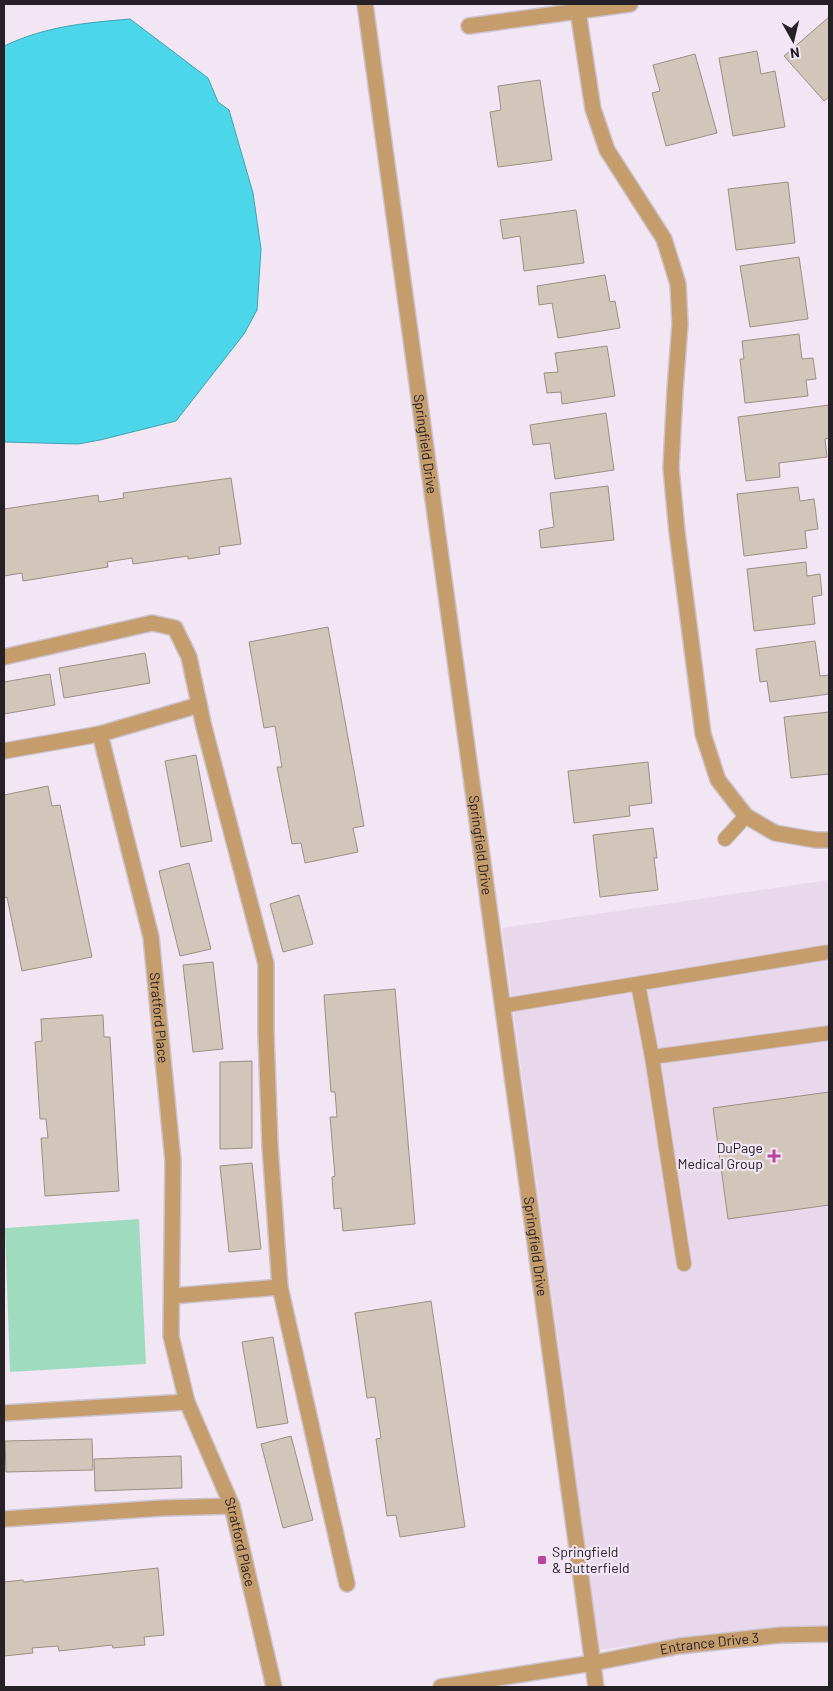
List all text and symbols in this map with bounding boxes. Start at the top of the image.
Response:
north arrow [768,15,818,65]
text: N [789,44,801,62]
street label: Springfield Drive [411,393,441,495]
street label: Springfield Drive [466,794,496,896]
street label: Stratford Place [147,971,172,1064]
place label: DuPage Medical Group [677,1139,763,1172]
marker: DuPage Medical Group [767,1149,781,1163]
street label: Springfield Drive [521,1195,551,1297]
street label: Stratford Place [221,1494,259,1588]
place label: Springfield & Butterfield [552,1543,630,1576]
marker: Springfield & Butterfield [536,1554,548,1566]
street label: Entrance Drive 3 [658,1628,760,1658]

